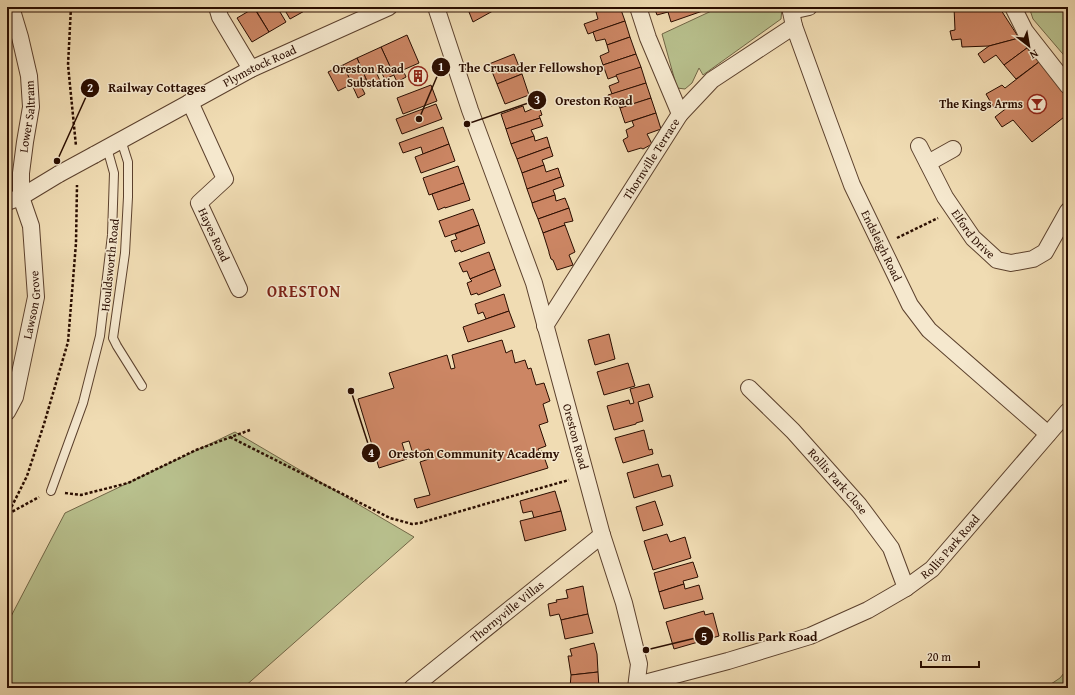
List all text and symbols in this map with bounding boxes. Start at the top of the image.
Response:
north arrow [1009,26,1049,66]
street label: Plymstock Road [220,41,299,91]
text: N [1026,46,1041,64]
callout: The Crusader Fellowshop [431,55,611,80]
text: 1 [438,58,444,75]
text: The Crusader Fellowshop [459,58,604,77]
place label: Oreston Road Substation [333,60,404,91]
building icon: Oreston Road Substation [407,65,429,87]
callout: Railway Cottages [80,75,213,100]
text: Railway Cottages [108,78,206,97]
text: 2 [87,79,93,96]
street label: Lower Saltram [15,80,39,154]
callout: Oreston Road [527,88,641,113]
text: 3 [534,91,540,108]
text: Oreston Road [555,91,633,110]
bar icon: The Kings Arms [1026,93,1048,115]
place label: The Kings Arms [939,95,1023,112]
street label: Thornville Terrace [619,114,684,203]
street label: Hayes Road [194,205,234,265]
street label: Elford Drive [948,206,999,263]
street label: Endsleigh Road [857,207,906,284]
street label: Houldsworth Road [96,217,123,312]
street label: Lawson Grove [18,270,44,341]
district label: ORESTON [267,279,341,303]
street label: Oreston Road [559,402,593,472]
callout: Oreston Community Academy [361,441,568,466]
text: 4 [368,444,374,461]
text: Oreston Community Academy [388,444,560,463]
street label: Rollis Park Close [804,444,872,518]
street label: Rollis Park Road [917,510,984,583]
street label: Thornyville Villas [466,576,547,646]
callout: Rollis Park Road [694,624,825,649]
text: Rollis Park Road [722,627,818,646]
text: 5 [701,628,707,645]
scale bar [921,643,979,669]
text: 20 m [927,648,951,665]

